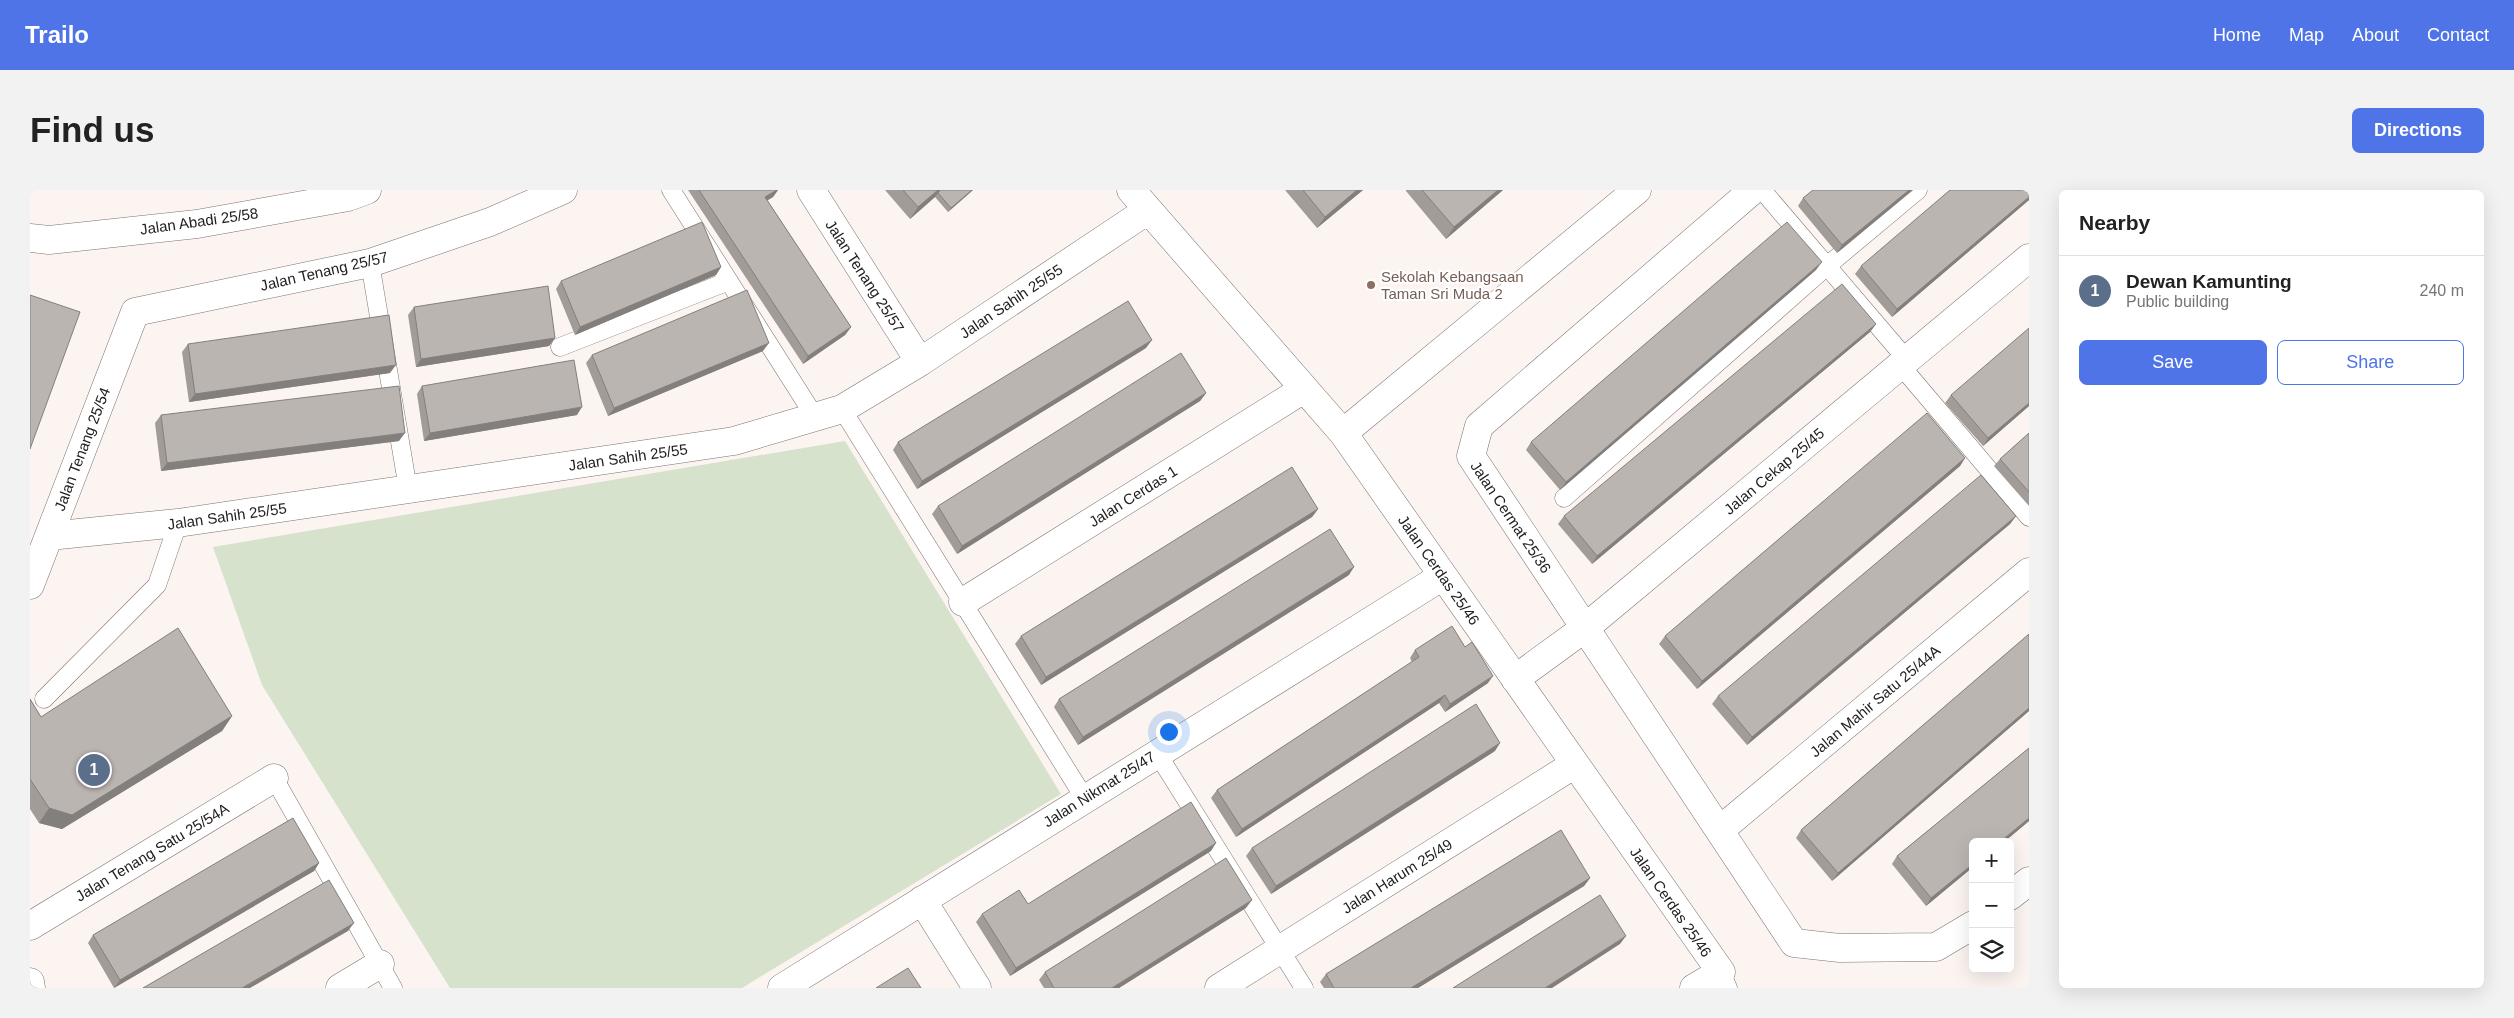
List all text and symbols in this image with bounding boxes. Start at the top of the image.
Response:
text: Trailo [25,21,89,48]
text: Home [2213,25,2261,45]
text: Map [2289,25,2324,45]
text: About [2352,25,2399,45]
text: Contact [2427,25,2489,45]
button: Directions [2352,108,2484,153]
text: Find us [30,110,154,149]
street label: Jalan Abadi 25/58 [139,204,259,238]
text: Nearby [2079,211,2150,234]
street label: Jalan Tenang 25/57 [822,217,908,335]
street label: Jalan Tenang 25/57 [258,248,390,294]
street label: Jalan Sahih 25/55 [956,260,1066,342]
place label: Sekolah Kebangsaan Taman Sri Muda 2 [1381,268,1524,302]
text: Dewan Kamunting [2126,271,2292,292]
marker: Sekolah Kebangsaan Taman Sri Muda 2 [1365,279,1377,291]
text: 1 [2091,282,2099,299]
text: 240 m [2420,282,2464,299]
text: Public building [2126,293,2229,310]
button: Save [2079,340,2267,385]
button: Share [2277,340,2464,385]
street label: Jalan Tenang 25/54 [51,385,113,513]
street label: Jalan Cekap 25/45 [1721,424,1827,518]
street label: Jalan Sahih 25/55 [567,440,689,474]
street label: Jalan Cermat 25/36 [1467,458,1555,576]
street label: Jalan Cerdas 1 [1086,462,1180,530]
street label: Jalan Sahih 25/55 [166,499,288,533]
street label: Jalan Cerdas 25/46 [1395,512,1483,628]
street label: Jalan Mahir Satu 25/44A [1807,642,1943,760]
your location [1156,719,1182,745]
street label: Jalan Nikmat 25/47 [1040,748,1158,830]
pin: 1 [78,751,110,789]
street label: Jalan Tenang Satu 25/54A [72,799,232,905]
street label: Jalan Harum 25/49 [1339,835,1455,917]
map controls [1969,838,2014,973]
button: + [1969,838,2014,883]
street label: Jalan Cerdas 25/46 [1627,844,1715,960]
button: − [1969,883,2014,928]
button: layers [1969,928,2014,973]

